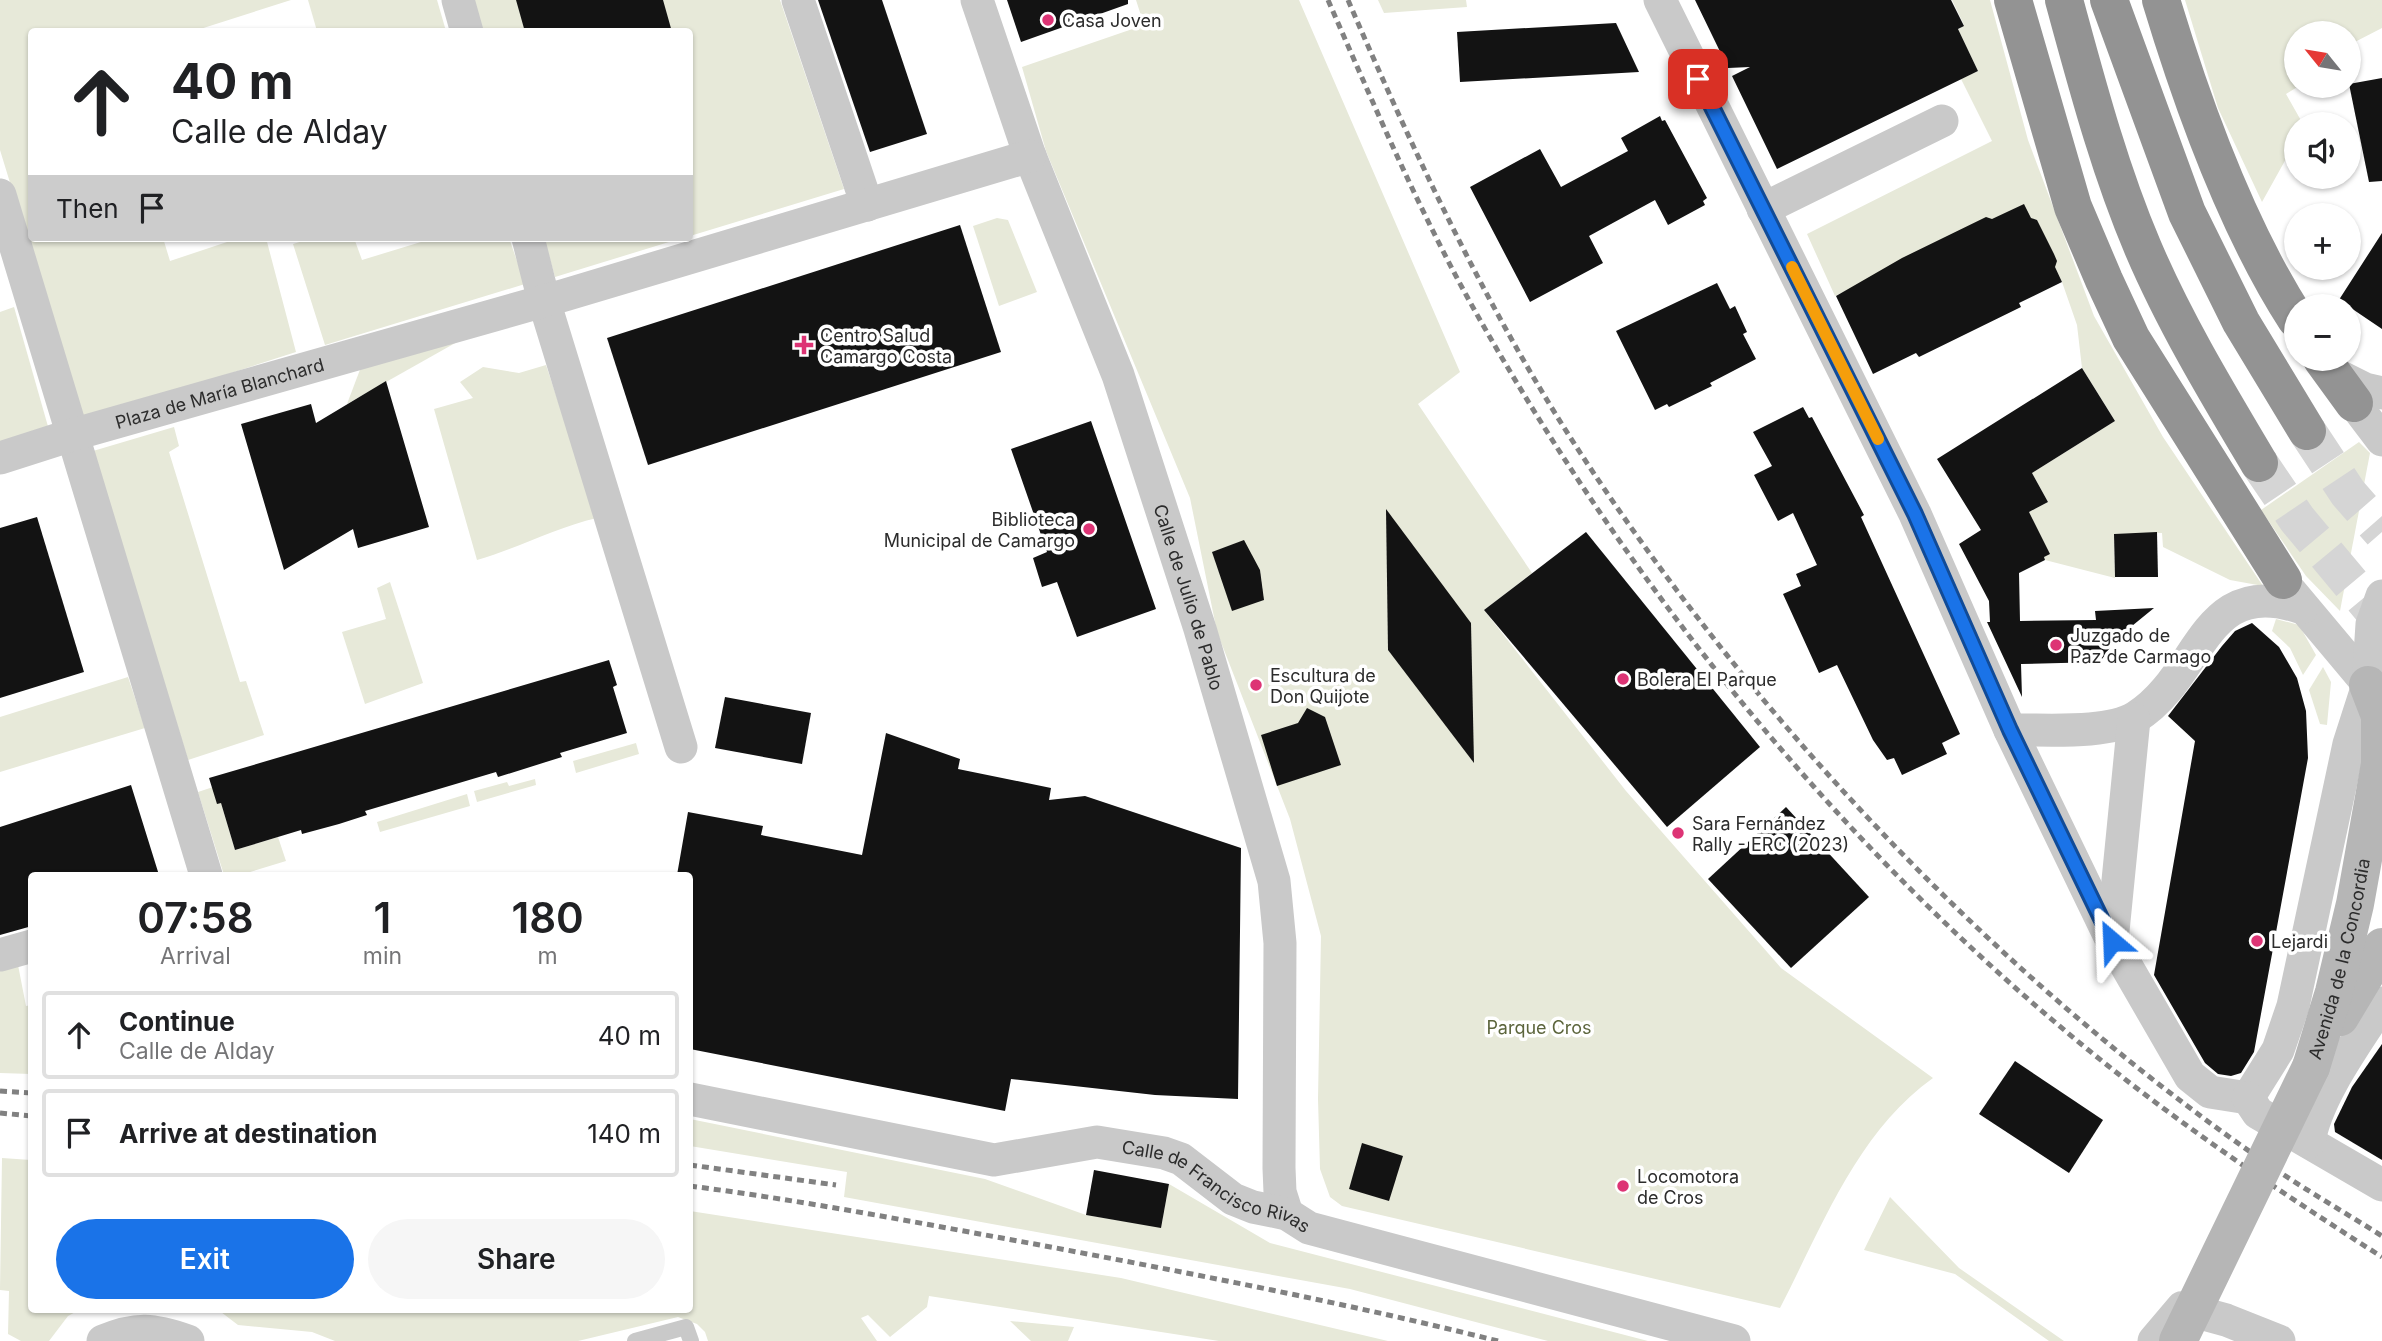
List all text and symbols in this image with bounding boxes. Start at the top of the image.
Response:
place label: Casa Joven [1062,10,1162,31]
marker: Casa Joven [1040,12,1056,28]
north arrow [2284,21,2361,98]
map controls [2284,21,2361,371]
pin [1668,49,1728,109]
text: 40 m [171,52,294,111]
icon: ahead [56,56,147,147]
icon: arrive [1679,60,1717,98]
text: Calle de Alday [171,112,388,151]
button: sound [2284,112,2361,189]
icon: arrive [133,189,171,227]
text: Then [56,193,119,224]
button: + [2284,203,2361,280]
button: − [2284,294,2361,371]
place label: Centro Salud Camargo Costa [820,325,952,367]
marker: Centro Salud Camargo Costa [794,335,814,355]
street label: Plaza de María Blanchard [113,353,326,433]
street label: Calle de Julio de Pablo [1150,501,1228,693]
place label: Biblioteca Municipal de Camargo [884,509,1075,551]
marker: Biblioteca Municipal de Camargo [1081,521,1097,537]
place label: Juzgado de Paz de Carmago [2070,625,2211,667]
marker: Juzgado de Paz de Carmago [2048,637,2064,653]
place label: Escultura de Don Quijote [1270,665,1376,707]
place label: Bolera El Parque [1637,669,1777,690]
marker: Bolera El Parque [1615,671,1631,687]
marker: Escultura de Don Quijote [1248,677,1264,693]
place label: Sara Fernández Rally - ERC (2023) [1692,813,1849,855]
marker: Sara Fernández Rally - ERC (2023) [1670,825,1686,841]
street label: Avenida de la Concordia [2304,857,2373,1062]
text: 07:58 [137,892,254,943]
text: 1 [374,892,391,943]
text: 180 [511,892,584,943]
position arrow [2075,904,2149,978]
place label: Lejardi [2271,931,2328,952]
marker: Lejardi [2249,933,2265,949]
text: Arrival [160,942,231,970]
text: min [363,942,402,970]
text: m [537,942,558,970]
text: Continue [119,1006,235,1037]
icon: ahead [60,1016,98,1054]
park label: Parque Cros [1486,1017,1592,1038]
text: 40 m [598,1020,661,1051]
text: Calle de Alday [119,1037,275,1065]
icon: arrive [60,1114,98,1152]
text: Arrive at destination [119,1118,378,1149]
text: 140 m [587,1118,661,1149]
street label: Calle de Francisco Rivas [1120,1136,1314,1237]
place label: Locomotora de Cros [1637,1166,1739,1208]
marker: Locomotora de Cros [1615,1178,1631,1194]
button: Exit [56,1219,354,1299]
button: Share [368,1219,665,1299]

